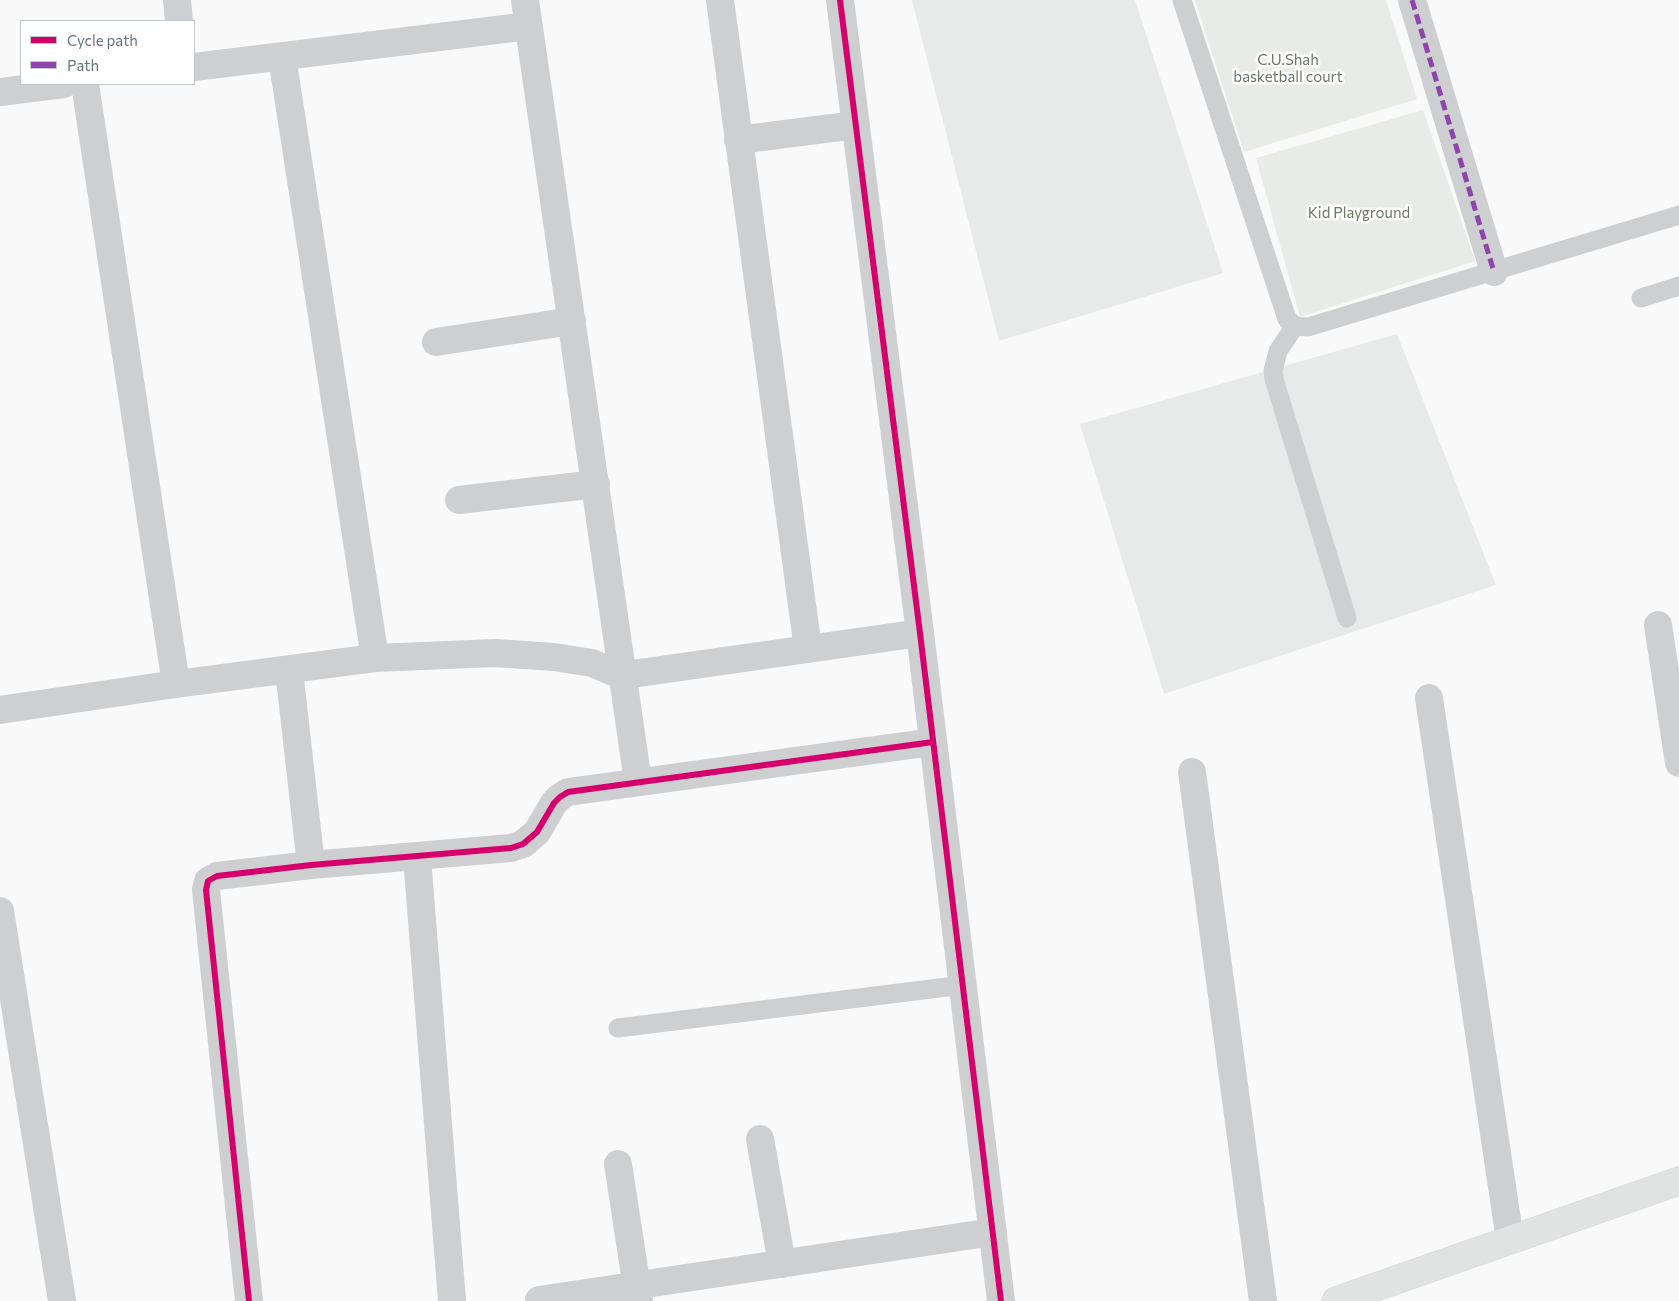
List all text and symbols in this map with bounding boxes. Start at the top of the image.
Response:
legend [20,20,195,85]
text: Cycle path [67,31,138,49]
park label: C.U.Shah basketball court [1233,51,1343,86]
text: Path [67,56,99,74]
park label: Kid Playground [1308,204,1410,222]

